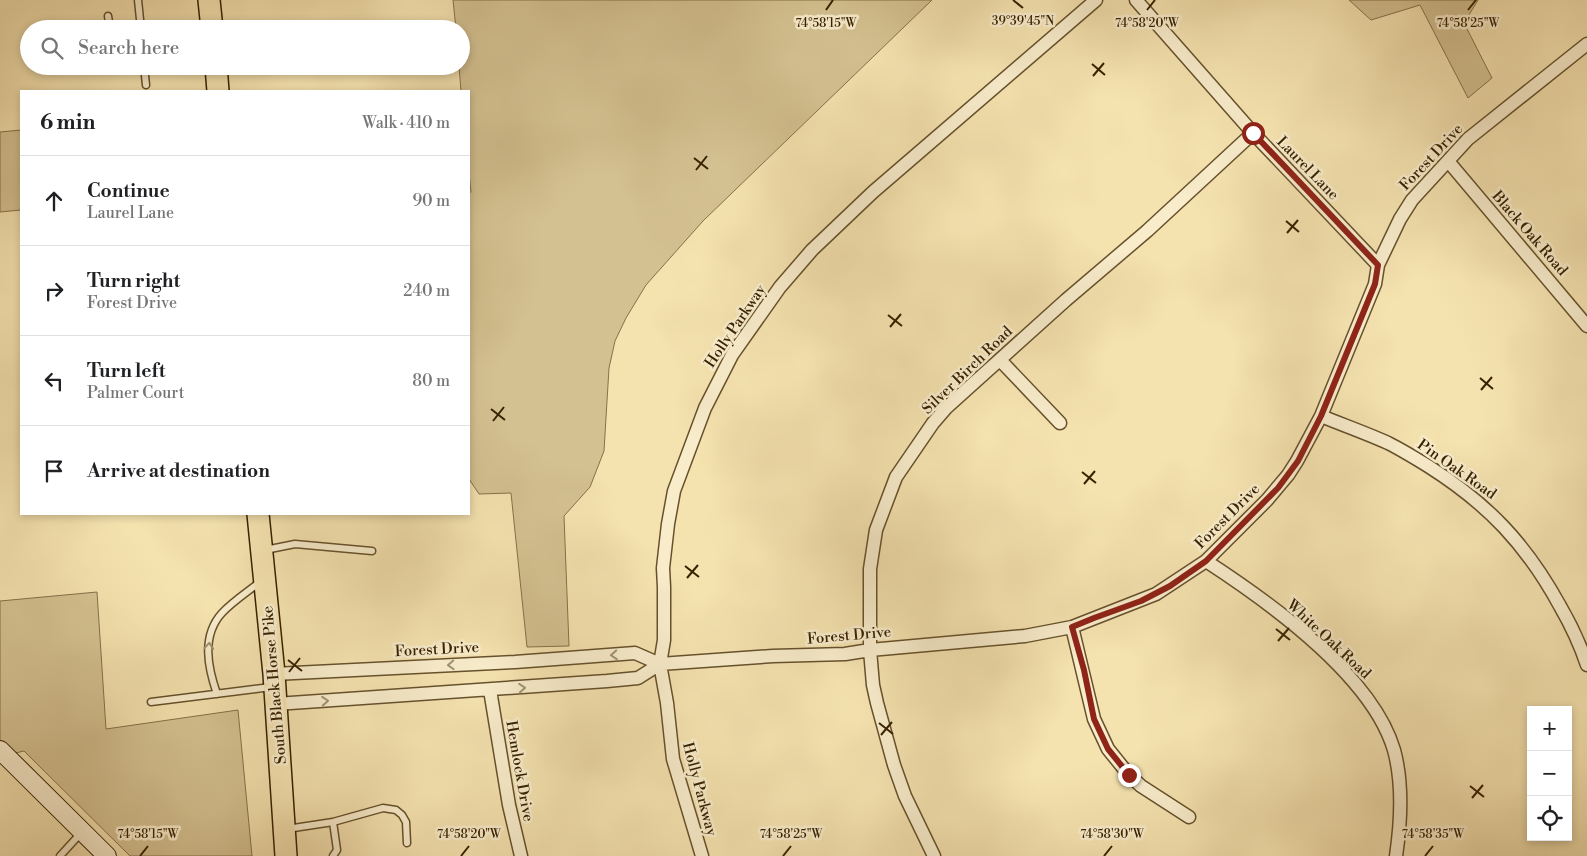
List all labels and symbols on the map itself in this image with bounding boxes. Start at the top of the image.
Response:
text: 39°39'45"N [992,14,1054,29]
text: 74°58'15"W [796,16,858,31]
text: 74°58'20"W [1115,16,1180,31]
text: 74°58'25"W [1437,16,1500,31]
street label: Forest Drive [1396,120,1467,195]
route start [1242,122,1265,145]
street label: Laurel Lane [1272,132,1343,204]
street label: Black Oak Road [1487,186,1572,280]
street label: Holly Parkway [701,281,771,371]
street label: Silver Birch Road [918,322,1017,418]
street label: Pin Oak Road [1413,435,1500,504]
street label: Forest Drive [1191,480,1264,553]
street label: White Oak Road [1282,595,1375,684]
street label: South Black Horse Pike [258,605,291,765]
street label: Forest Drive [806,622,892,649]
street label: Forest Drive [394,638,480,661]
one-way arrow [203,642,214,650]
one-way arrow [609,649,617,660]
one-way arrow [447,659,455,670]
one-way arrow [518,682,526,693]
one-way arrow [321,695,329,706]
street label: Hemlock Drive [501,719,538,823]
street label: Holly Parkway [678,740,721,839]
route end [1118,764,1141,787]
text: 74°58'15"W [118,827,180,842]
text: 74°58'20"W [437,827,502,842]
text: 74°58'25"W [760,827,823,842]
text: 74°58'30"W [1080,827,1145,842]
text: 74°58'35"W [1402,827,1465,842]

